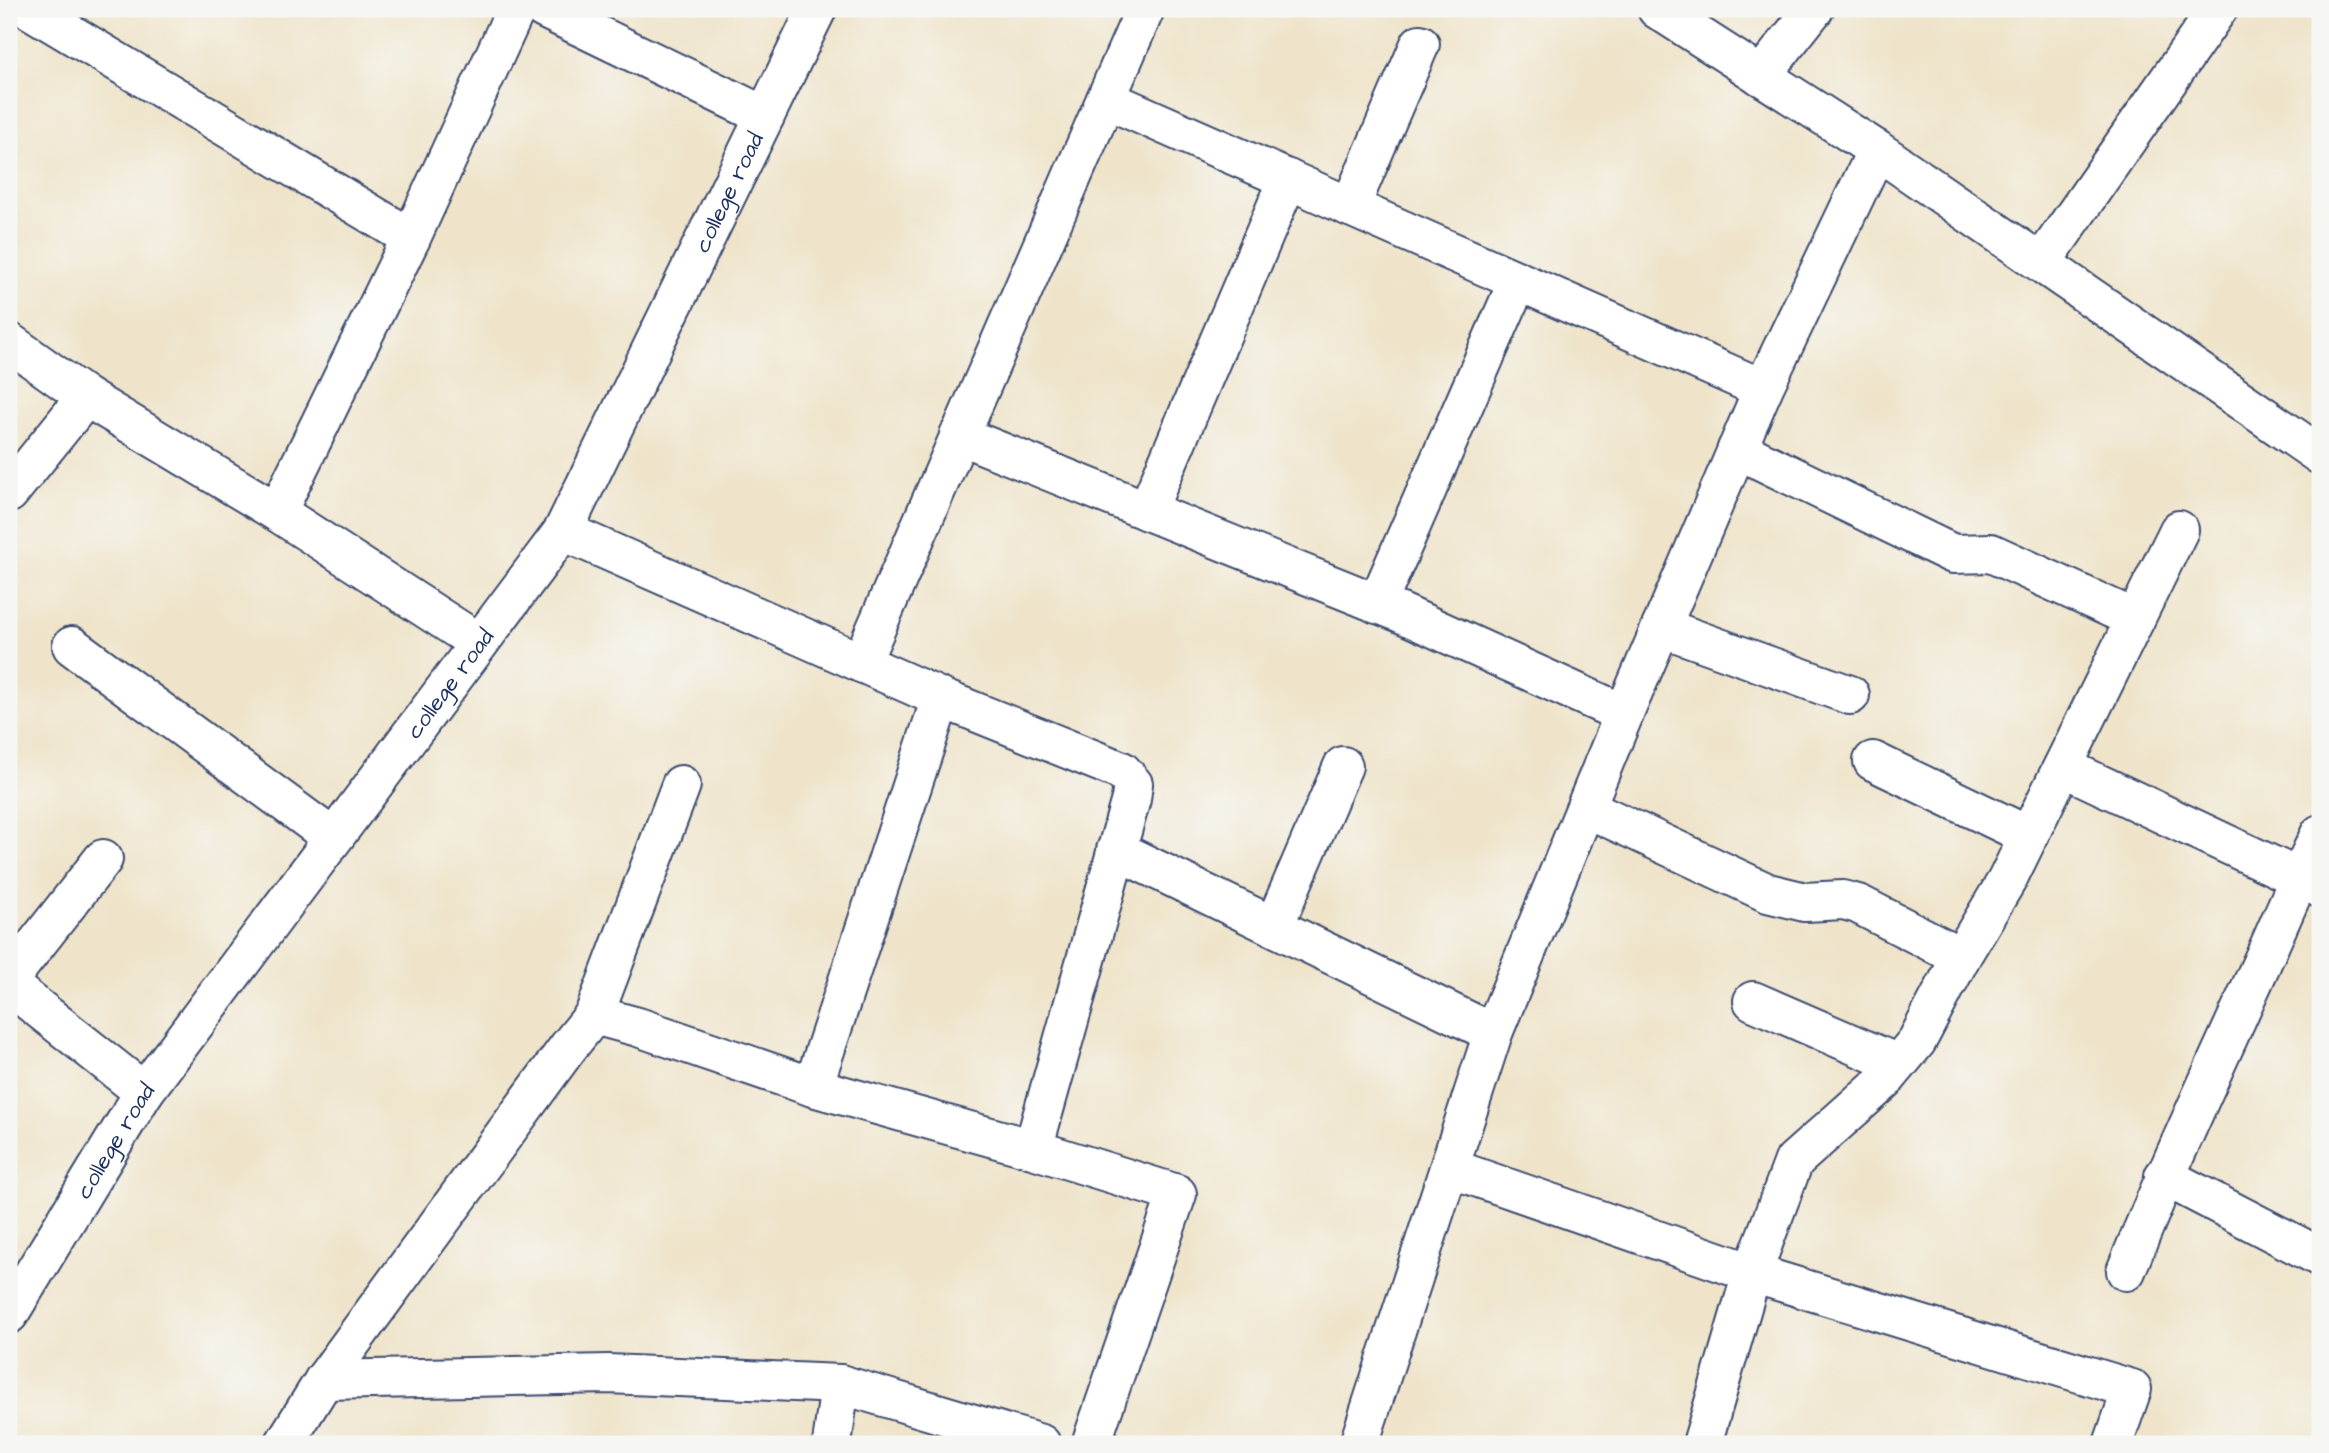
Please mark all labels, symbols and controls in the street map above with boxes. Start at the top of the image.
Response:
street label: college road [686,127,772,258]
street label: college road [398,622,502,745]
street label: college road [68,1076,163,1205]

